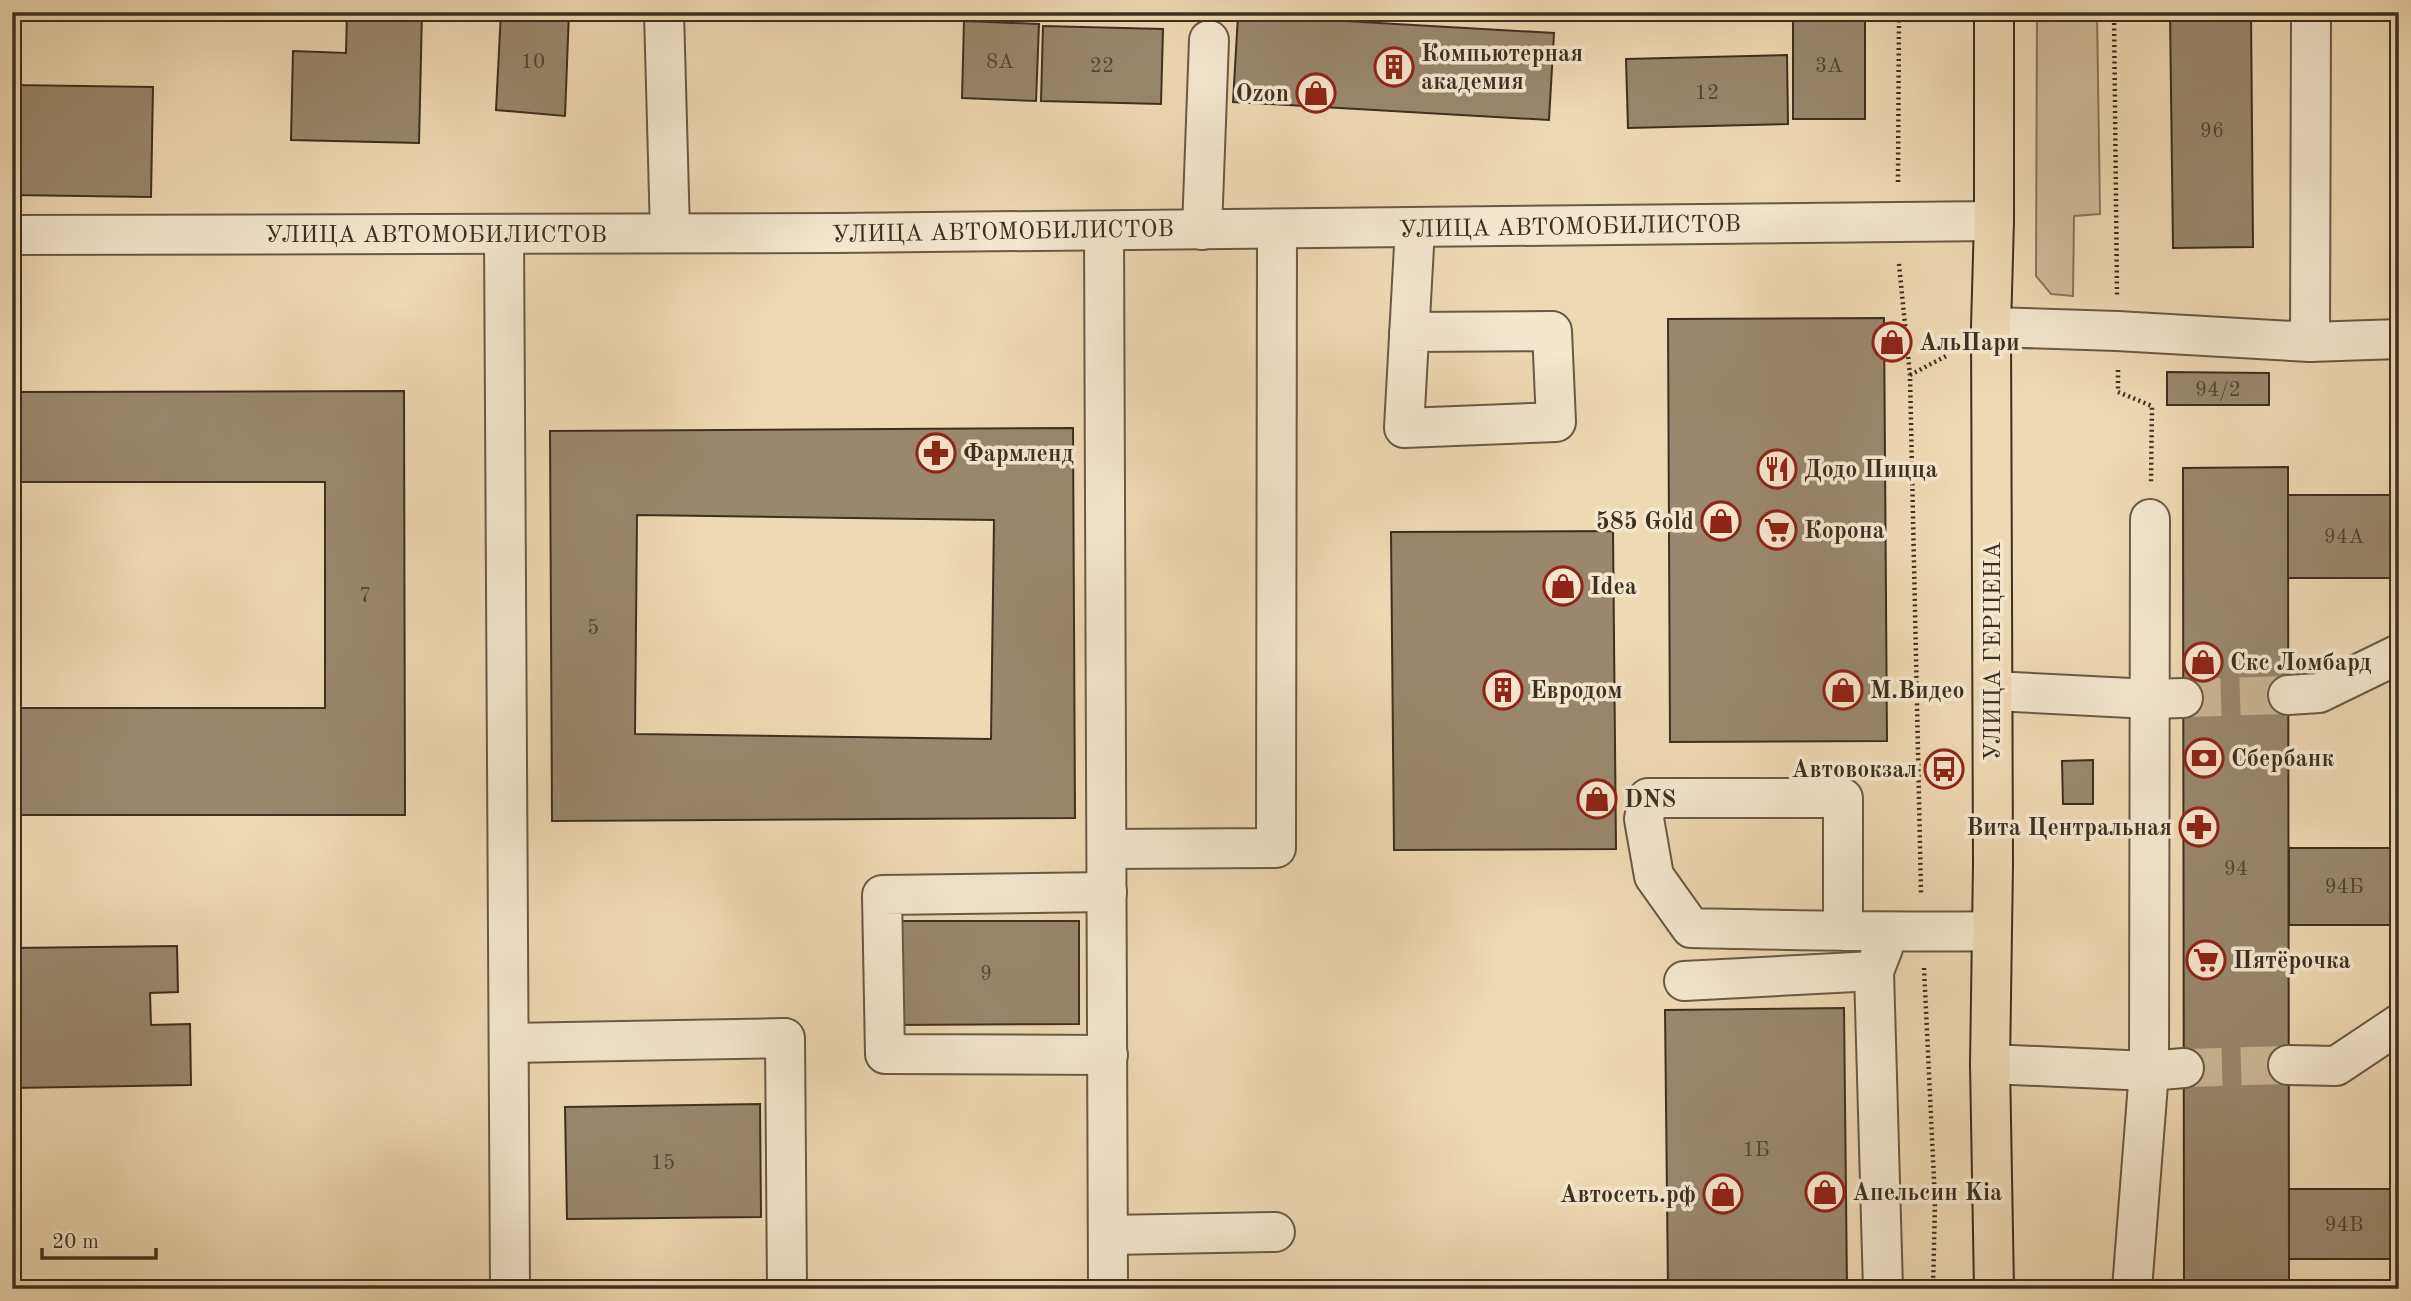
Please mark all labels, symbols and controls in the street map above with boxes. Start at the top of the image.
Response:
place label: Компьютерная академия [1421,43,1583,95]
building icon: Компьютерная академия [1373,46,1415,88]
house number: 10 [521,52,545,73]
house number: 8А [986,52,1014,73]
house number: 22 [1090,56,1114,77]
house number: 3А [1815,56,1843,77]
shop icon: Ozon [1295,72,1337,114]
place label: Ozon [1235,83,1289,107]
house number: 12 [1695,83,1719,104]
house number: 96 [2200,121,2224,142]
street label: УЛИЦА АВТОМОБИЛИСТОВ [1399,213,1741,243]
street label: УЛИЦА АВТОМОБИЛИСТОВ [832,218,1174,248]
street label: УЛИЦА АВТОМОБИЛИСТОВ [265,224,607,248]
shop icon: АльПари [1871,321,1913,363]
place label: АльПари [1919,332,2020,356]
house number: 94/2 [2195,380,2241,401]
pharmacy icon: Фармленд [915,432,957,474]
place label: Фармленд [963,443,1074,467]
restaurant icon: Додо Пицца [1756,448,1798,490]
place label: Додо Пицца [1804,459,1938,483]
shop icon: 585 Gold [1700,500,1742,542]
supermarket icon: Корона [1756,509,1798,551]
place label: 585 Gold [1596,510,1694,535]
place label: Корона [1804,520,1885,544]
house number: 94А [2324,527,2364,548]
street label: УЛИЦА ГЕРЦЕНА [1982,541,2006,761]
shop icon: Idea [1542,565,1584,607]
place label: Idea [1590,576,1637,600]
house number: 7 [359,586,371,607]
house number: 5 [587,618,599,639]
shop icon: Скс Ломбард [2182,641,2224,683]
place label: Скс Ломбард [2230,652,2371,676]
building icon: Евродом [1482,669,1524,711]
shop icon: М.Видео [1822,669,1864,711]
place label: Евродом [1530,680,1623,704]
place label: М.Видео [1870,680,1965,704]
bank icon: Сбербанк [2183,737,2225,779]
bus stop icon: Автовокзал [1923,748,1965,790]
place label: Сбербанк [2231,748,2334,772]
place label: Автовокзал [1791,759,1917,783]
shop icon: DNS [1576,778,1618,820]
place label: DNS [1624,789,1676,813]
pharmacy icon: Вита Центральная [2178,806,2220,848]
place label: Вита Центральная [1966,817,2172,841]
house number: 94 [2224,859,2248,880]
house number: 94Б [2324,877,2364,898]
supermarket icon: Пятёрочка [2185,939,2227,981]
place label: Пятёрочка [2233,950,2351,974]
house number: 9 [980,964,992,985]
house number: 1Б [1742,1140,1770,1161]
house number: 15 [651,1153,675,1174]
shop icon: Апельсин Kia [1804,1171,1846,1213]
shop icon: Автосеть.рф [1702,1173,1744,1215]
place label: Апельсин Kia [1852,1182,2002,1206]
place label: Автосеть.рф [1559,1184,1696,1208]
house number: 94В [2325,1215,2363,1236]
scale bar [42,1217,156,1261]
text: 20 m [52,1232,99,1253]

